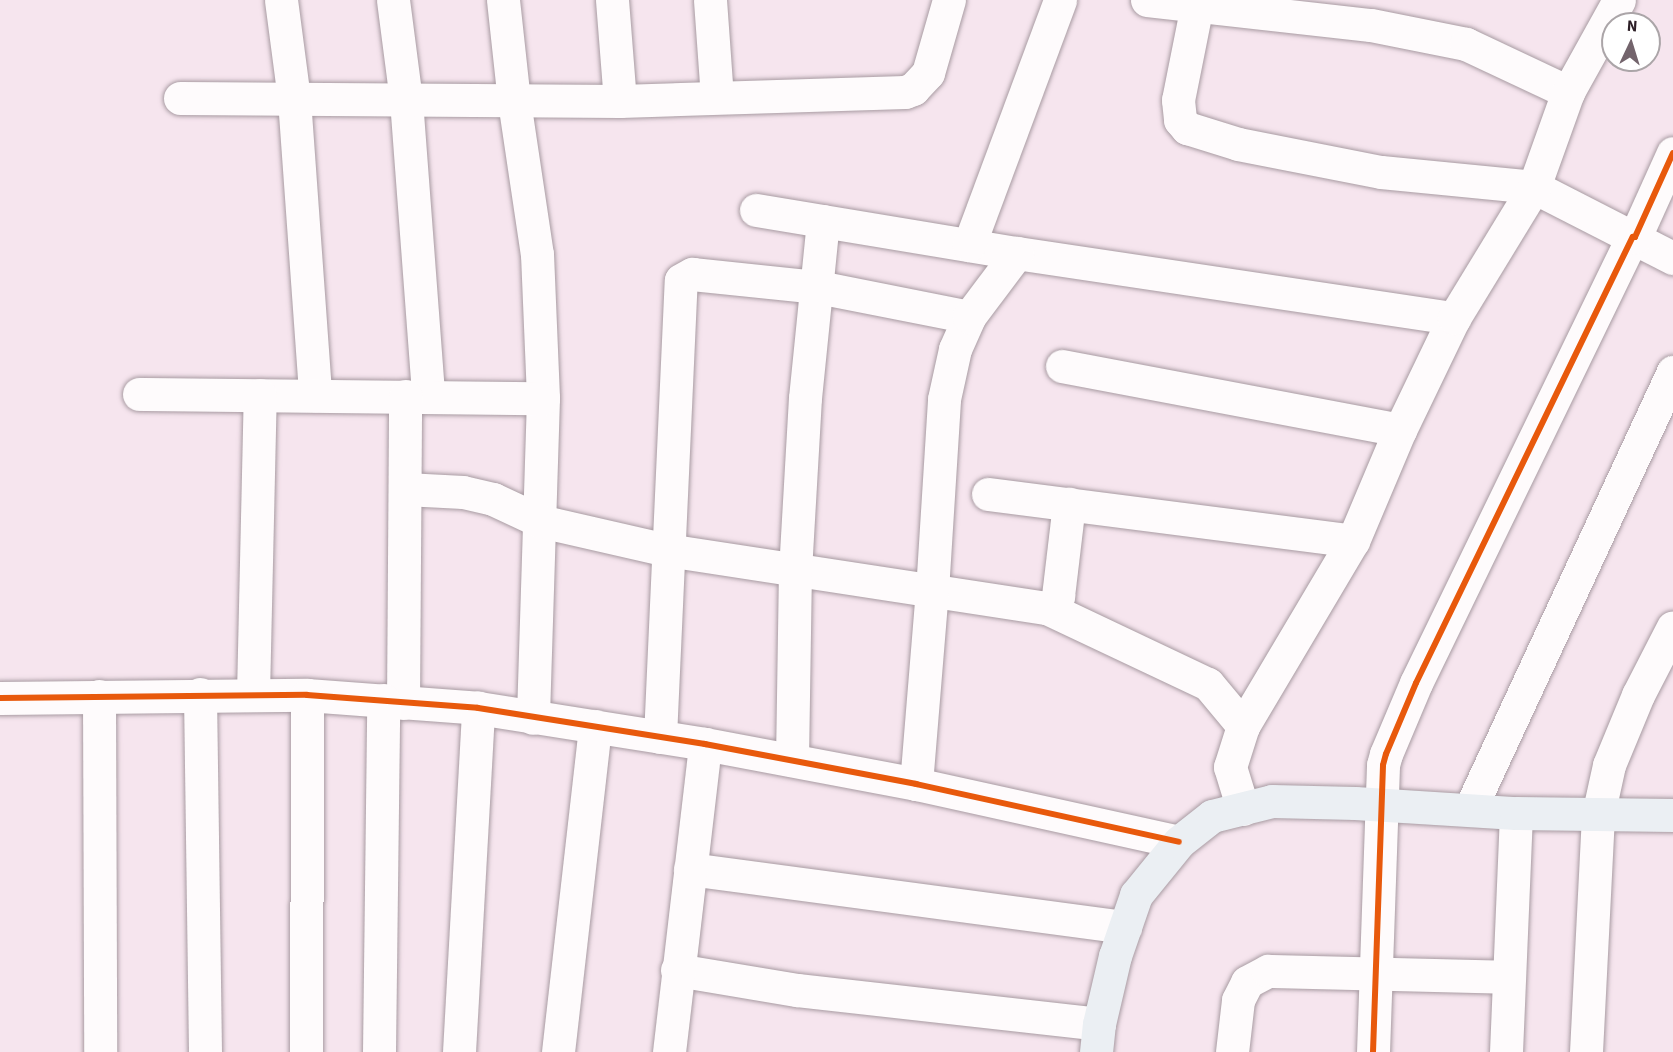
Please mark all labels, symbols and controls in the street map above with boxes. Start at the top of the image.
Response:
north arrow [1601,12,1661,72]
text: N [1626,15,1638,37]

